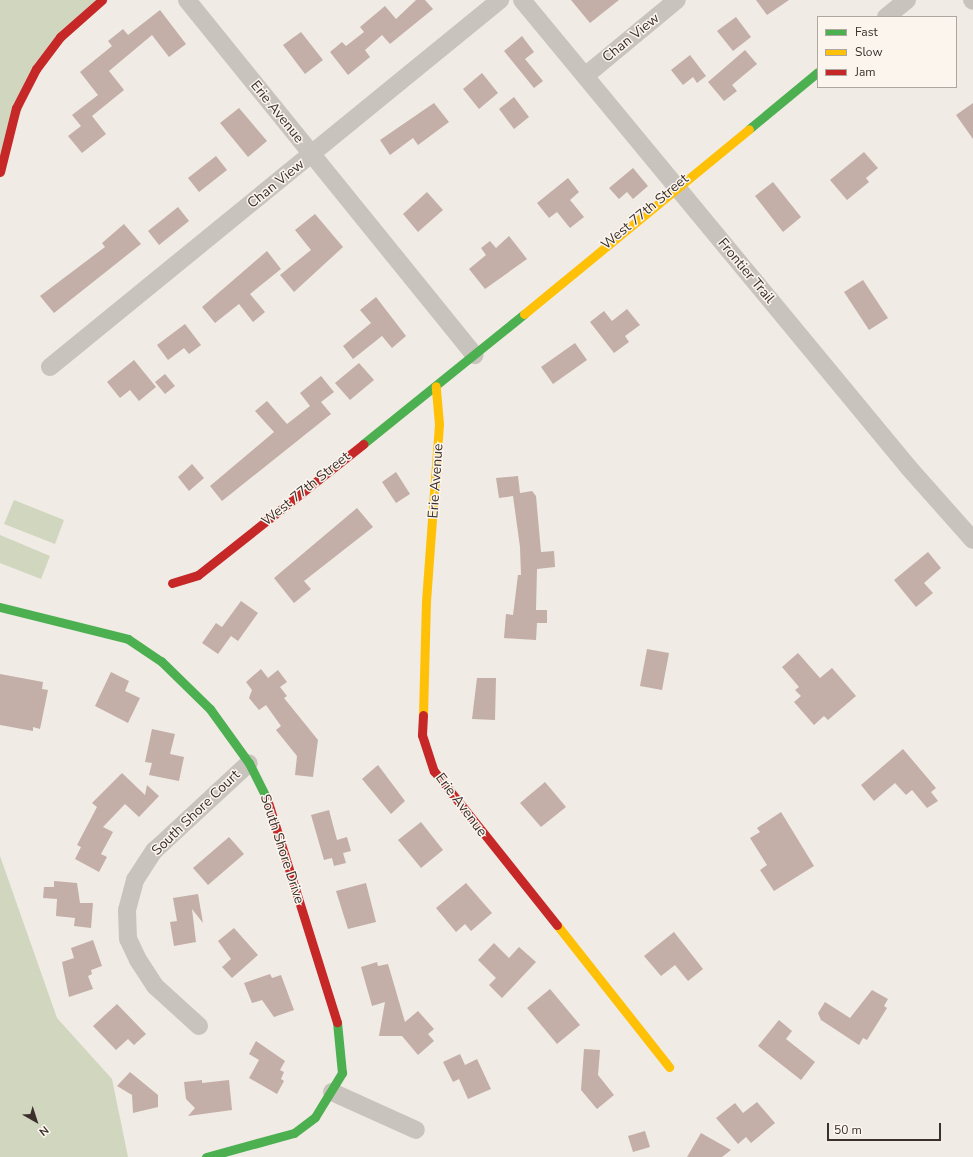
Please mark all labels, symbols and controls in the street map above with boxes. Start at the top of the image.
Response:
street label: Chan View [599,10,663,66]
legend [817,16,957,88]
text: Fast [855,24,878,40]
text: Slow [855,44,883,60]
text: Jam [855,64,876,80]
street label: Erie Avenue [247,78,307,146]
street label: Chan View [244,156,308,212]
street label: West 77th Street [598,171,692,253]
street label: Frontier Trail [714,235,778,307]
street label: Erie Avenue [425,443,447,519]
street label: West 77th Street [258,448,354,530]
street label: South Shore Court [148,767,244,859]
street label: Erie Avenue [432,770,490,840]
street label: South Shore Drive [256,792,308,906]
north arrow [16,1101,56,1141]
scale bar [829,1115,943,1141]
text: N [36,1122,52,1139]
text: 50 m [834,1122,862,1138]

